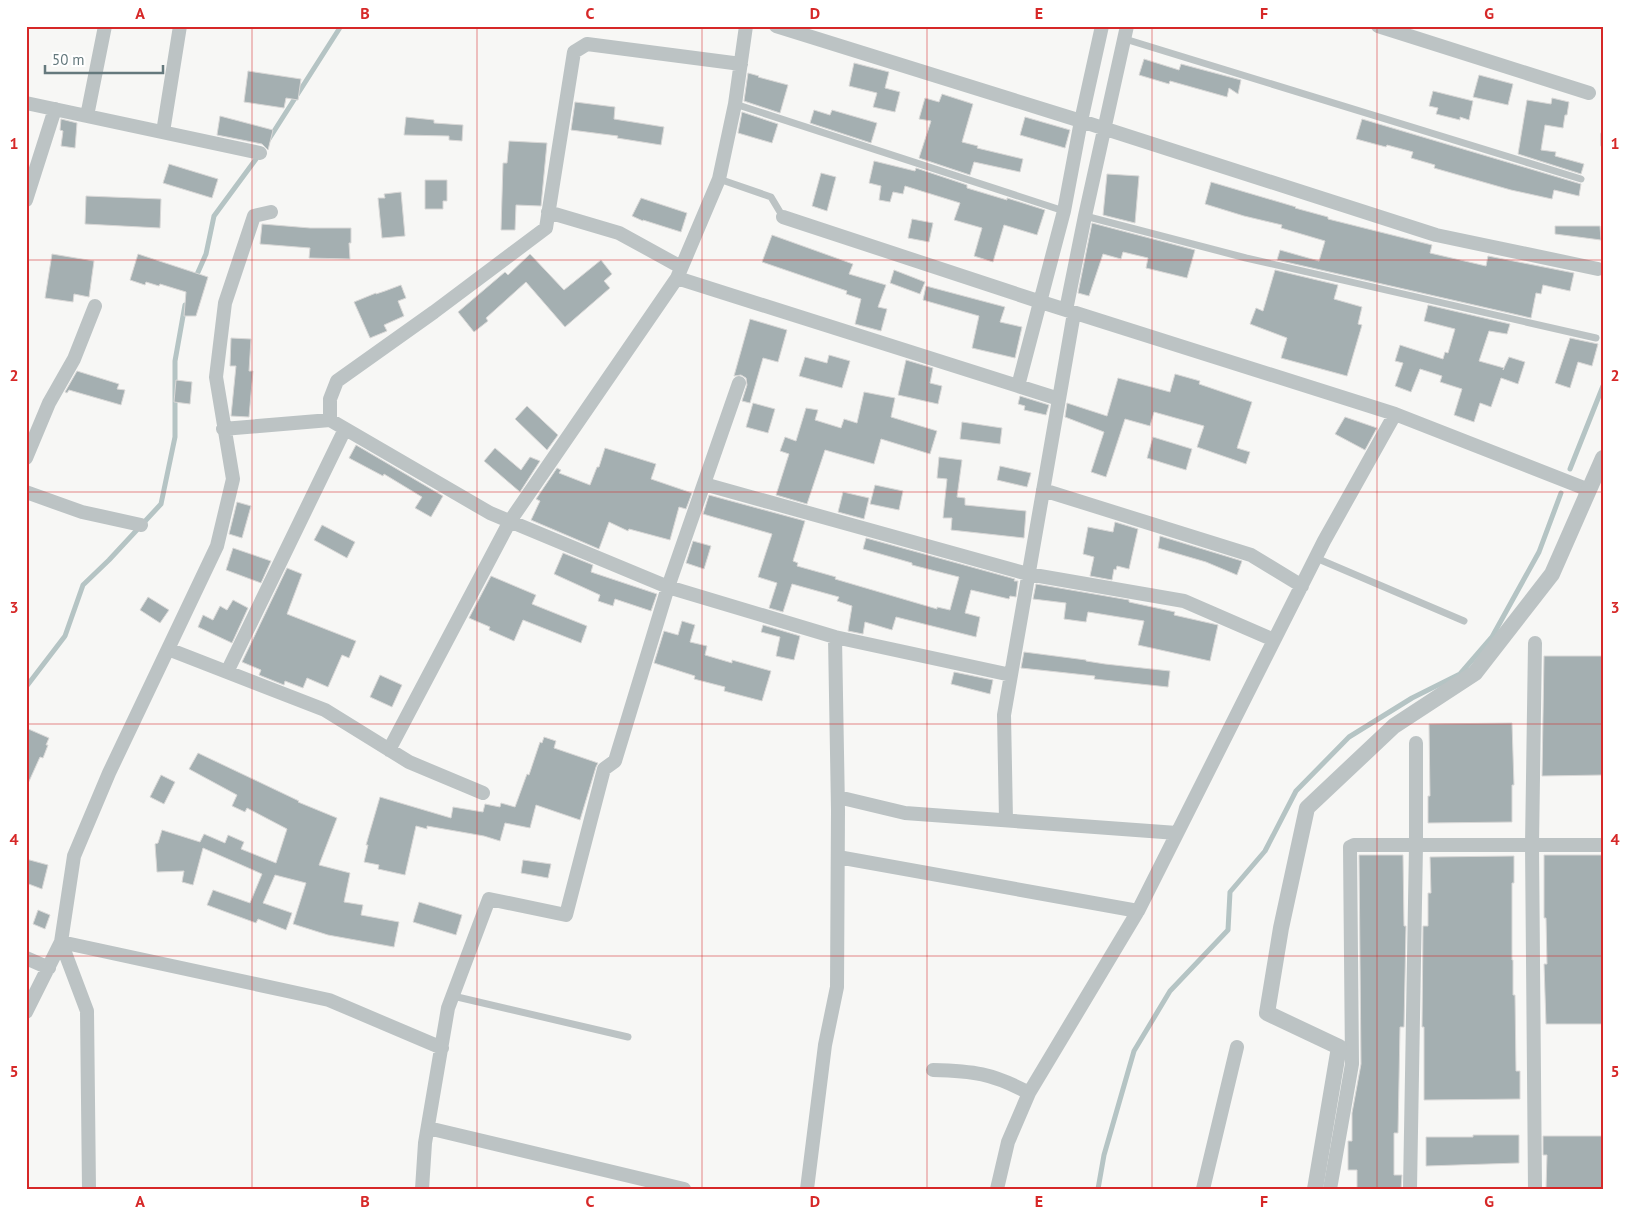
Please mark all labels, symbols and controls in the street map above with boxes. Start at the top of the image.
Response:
text: A [135,3,145,23]
text: B [360,3,370,23]
text: C [586,3,595,23]
text: D [810,3,820,23]
text: E [1035,3,1043,23]
text: F [1260,3,1268,23]
text: G [1484,3,1494,23]
scale bar [45,42,162,74]
text: 50 m [52,50,85,69]
text: 1 [9,133,19,153]
text: 1 [1610,133,1620,153]
text: 2 [9,365,19,385]
text: 2 [1610,365,1620,385]
text: 3 [9,597,19,617]
text: 3 [1610,597,1620,617]
text: 4 [9,829,19,849]
text: 4 [1610,829,1620,849]
text: 5 [9,1061,19,1081]
text: 5 [1610,1061,1620,1081]
text: A [135,1191,145,1211]
text: B [360,1191,370,1211]
text: C [586,1191,595,1211]
text: D [810,1191,820,1211]
text: E [1035,1191,1043,1211]
text: F [1260,1191,1268,1211]
text: G [1484,1191,1494,1211]

